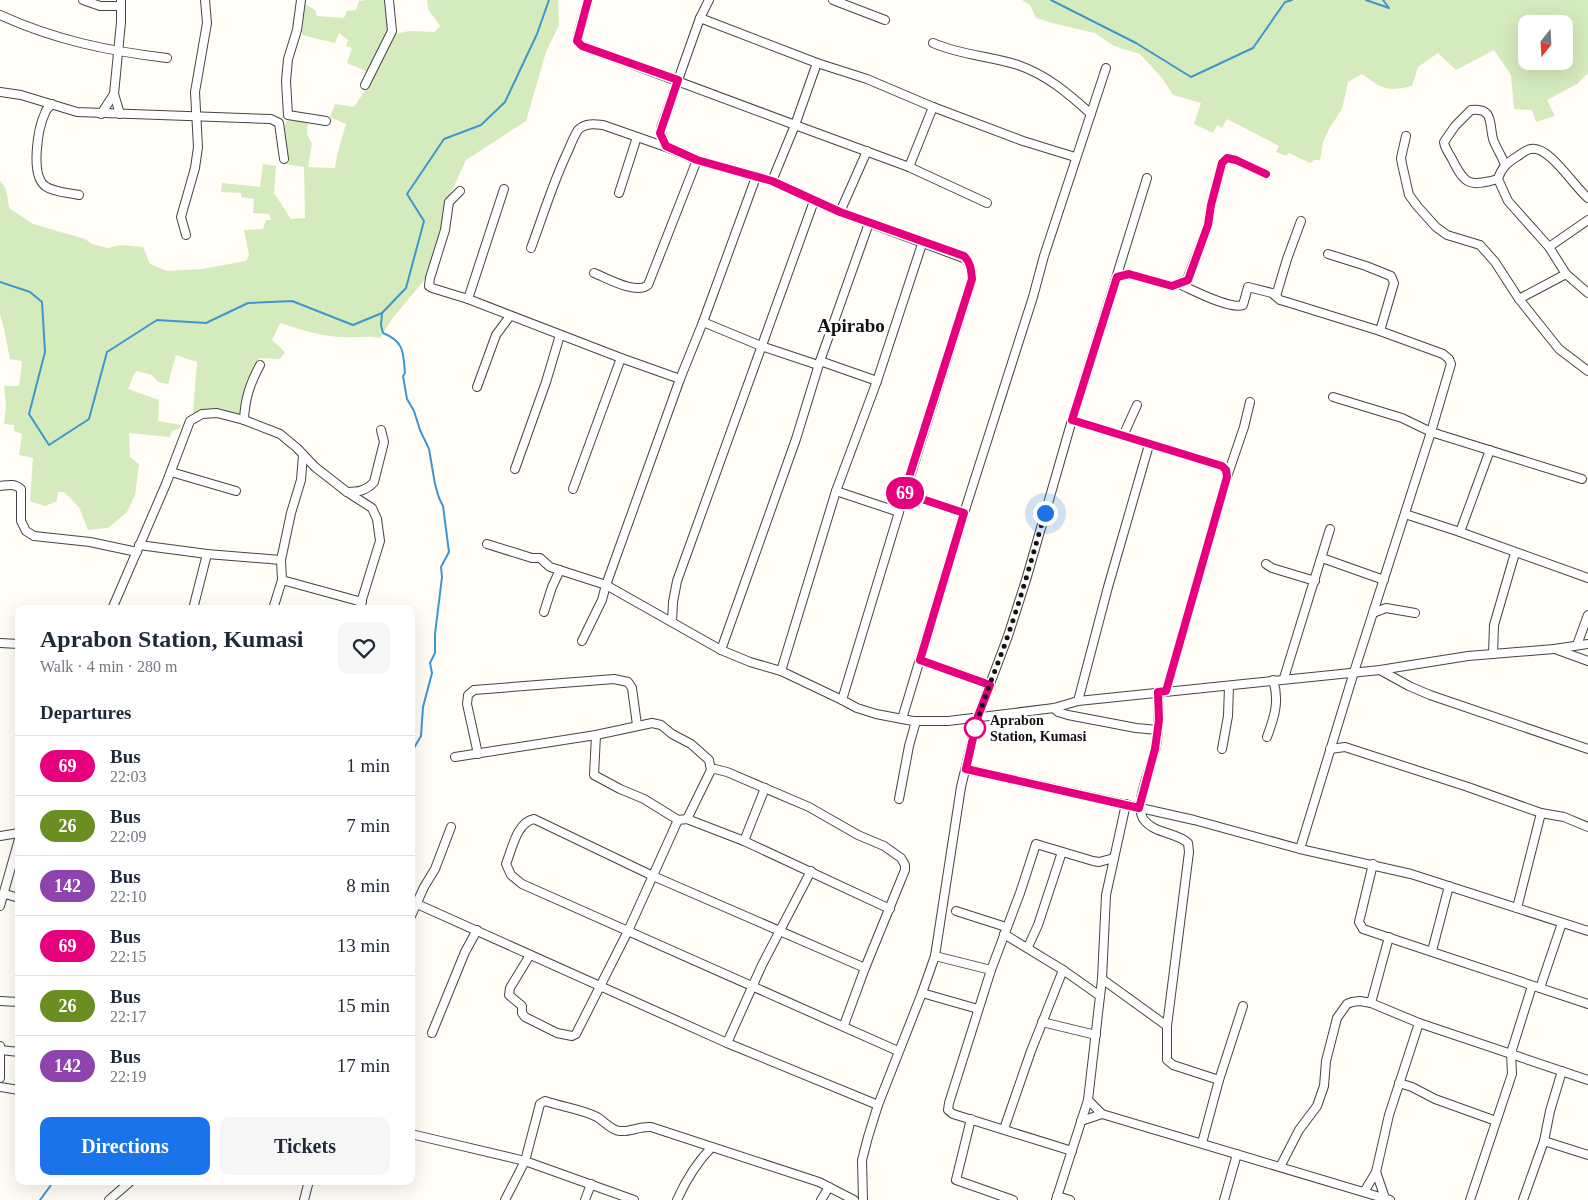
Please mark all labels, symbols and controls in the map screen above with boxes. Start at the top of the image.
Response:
north arrow [1518,15,1572,70]
map controls [1518,15,1573,70]
district label: Apirabo [817,315,885,336]
line badge: 69 [882,477,928,509]
text: 69 [896,483,914,503]
your location [1033,501,1058,526]
button: heart [338,622,390,674]
text: Aprabon Station, Kumasi [40,626,303,652]
text: Walk · 4 min · 280 m [40,658,177,675]
text: Departures [40,702,131,723]
place label: Aprabon Station, Kumasi [990,713,1087,744]
marker: Aprabon Station, Kumasi [964,717,986,739]
text: Bus [110,746,141,767]
text: 1 min [346,755,390,776]
text: 69 [59,756,77,776]
text: 22:03 [110,768,146,785]
text: Bus [110,806,141,827]
text: 7 min [346,815,390,836]
text: 26 [59,816,77,836]
text: 22:09 [110,828,146,845]
text: Bus [110,866,141,887]
text: 8 min [346,875,390,896]
text: 142 [54,876,81,896]
text: 22:10 [110,888,146,905]
text: Bus [110,926,141,947]
text: 13 min [337,935,390,956]
text: 69 [59,936,77,956]
text: 22:15 [110,948,146,965]
text: Bus [110,986,141,1007]
text: 15 min [337,995,390,1016]
text: 26 [59,996,77,1016]
text: 22:17 [110,1008,146,1025]
text: Bus [110,1046,141,1067]
text: 17 min [337,1055,390,1076]
text: 142 [54,1056,81,1076]
text: 22:19 [110,1068,146,1085]
button: Directions [40,1117,210,1175]
button: Tickets [220,1117,390,1175]

